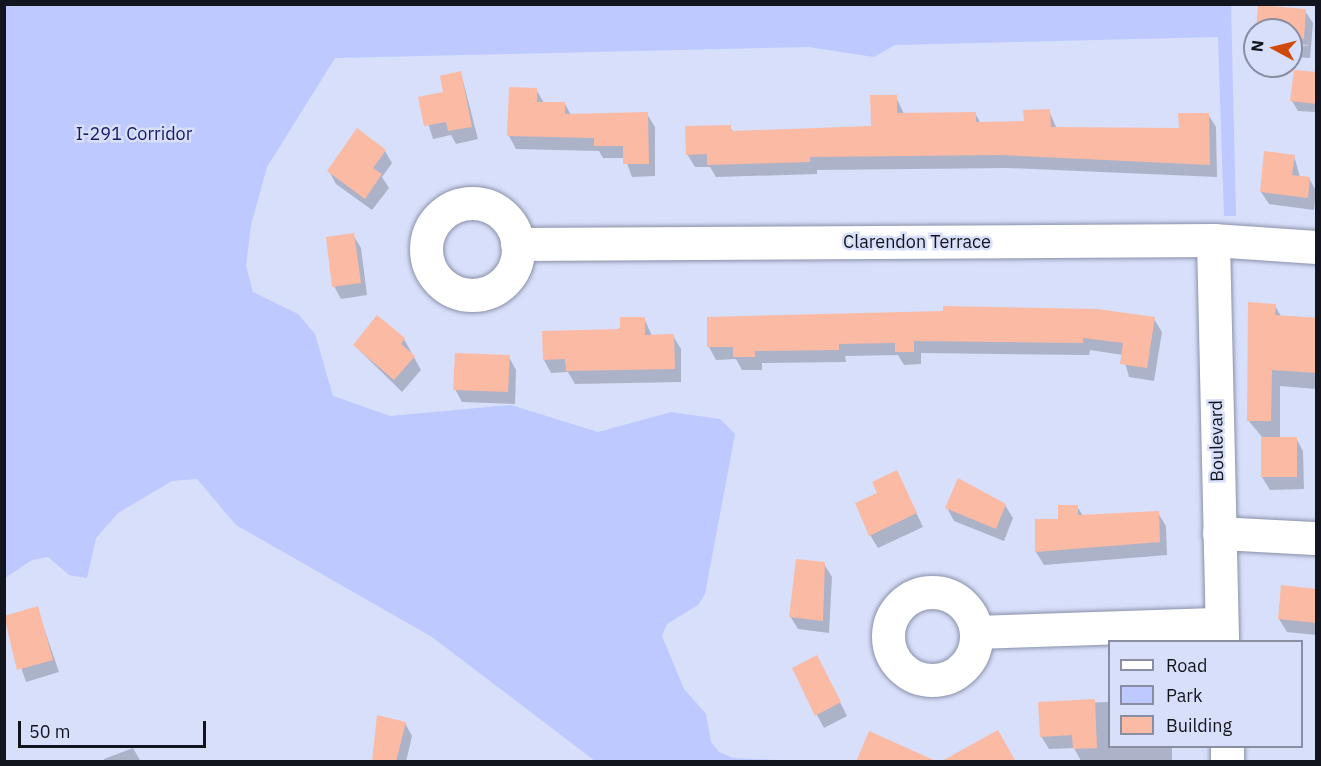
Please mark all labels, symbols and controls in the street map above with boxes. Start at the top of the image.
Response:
north arrow [1243,18,1303,78]
text: N [1246,39,1268,53]
park label: I-291 Corridor [76,123,192,145]
street label: Clarendon Terrace [843,231,991,253]
street label: Boulevard [1205,400,1229,482]
legend [1108,640,1303,748]
text: Road [1166,654,1207,677]
text: Park [1166,684,1202,707]
scale bar [21,709,208,747]
text: Building [1166,714,1232,737]
text: 50 m [29,720,71,743]

